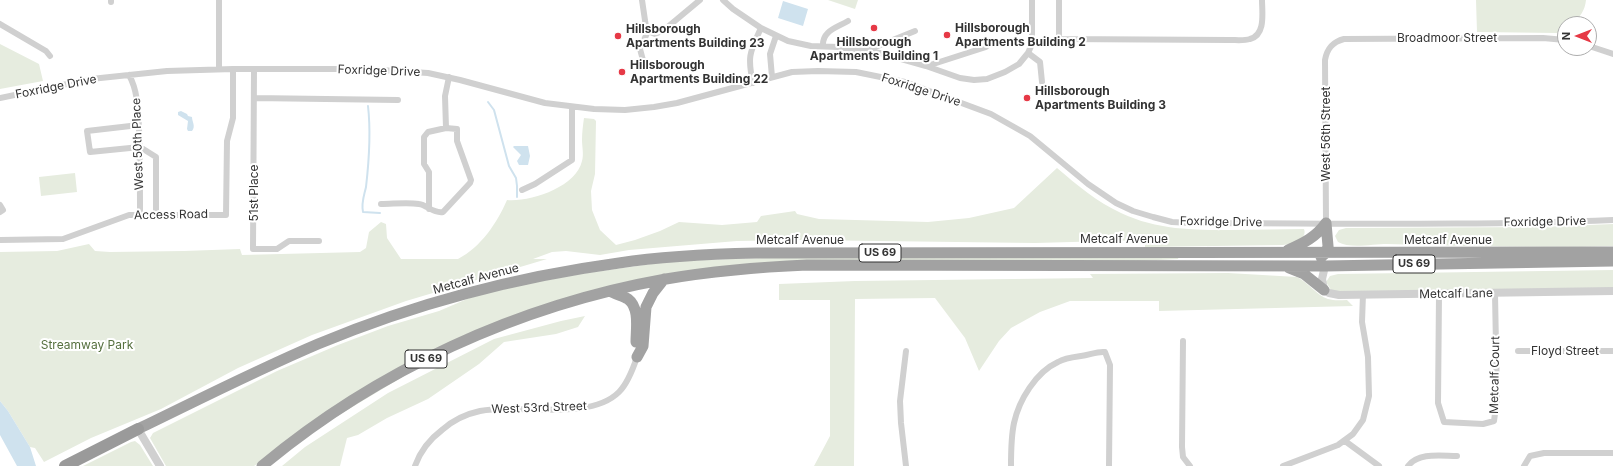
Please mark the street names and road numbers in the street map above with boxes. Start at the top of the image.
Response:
street label: Broadmoor Street [1397,31,1497,45]
street label: Foxridge Drive [337,62,421,80]
street label: Foxridge Drive [880,70,962,110]
street label: Foxridge Drive [14,72,98,102]
street label: West 56th Street [1319,87,1333,181]
street label: West 50th Place [129,98,147,190]
street label: 51st Place [247,165,261,221]
street label: Access Road [134,207,208,223]
street label: Foxridge Drive [1180,214,1262,230]
street label: Foxridge Drive [1504,214,1586,230]
street label: Metcalf Avenue [1080,232,1168,246]
street label: Metcalf Avenue [756,233,844,247]
street label: Metcalf Avenue [1404,233,1492,247]
road number: US 69 [859,244,901,262]
road number: US 69 [1393,255,1435,273]
street label: Metcalf Avenue [432,261,520,297]
street label: Metcalf Lane [1419,286,1493,302]
street label: Metcalf Court [1487,336,1503,414]
street label: Floyd Street [1531,344,1599,358]
road number: US 69 [405,350,447,368]
street label: West 53rd Street [491,399,587,417]

